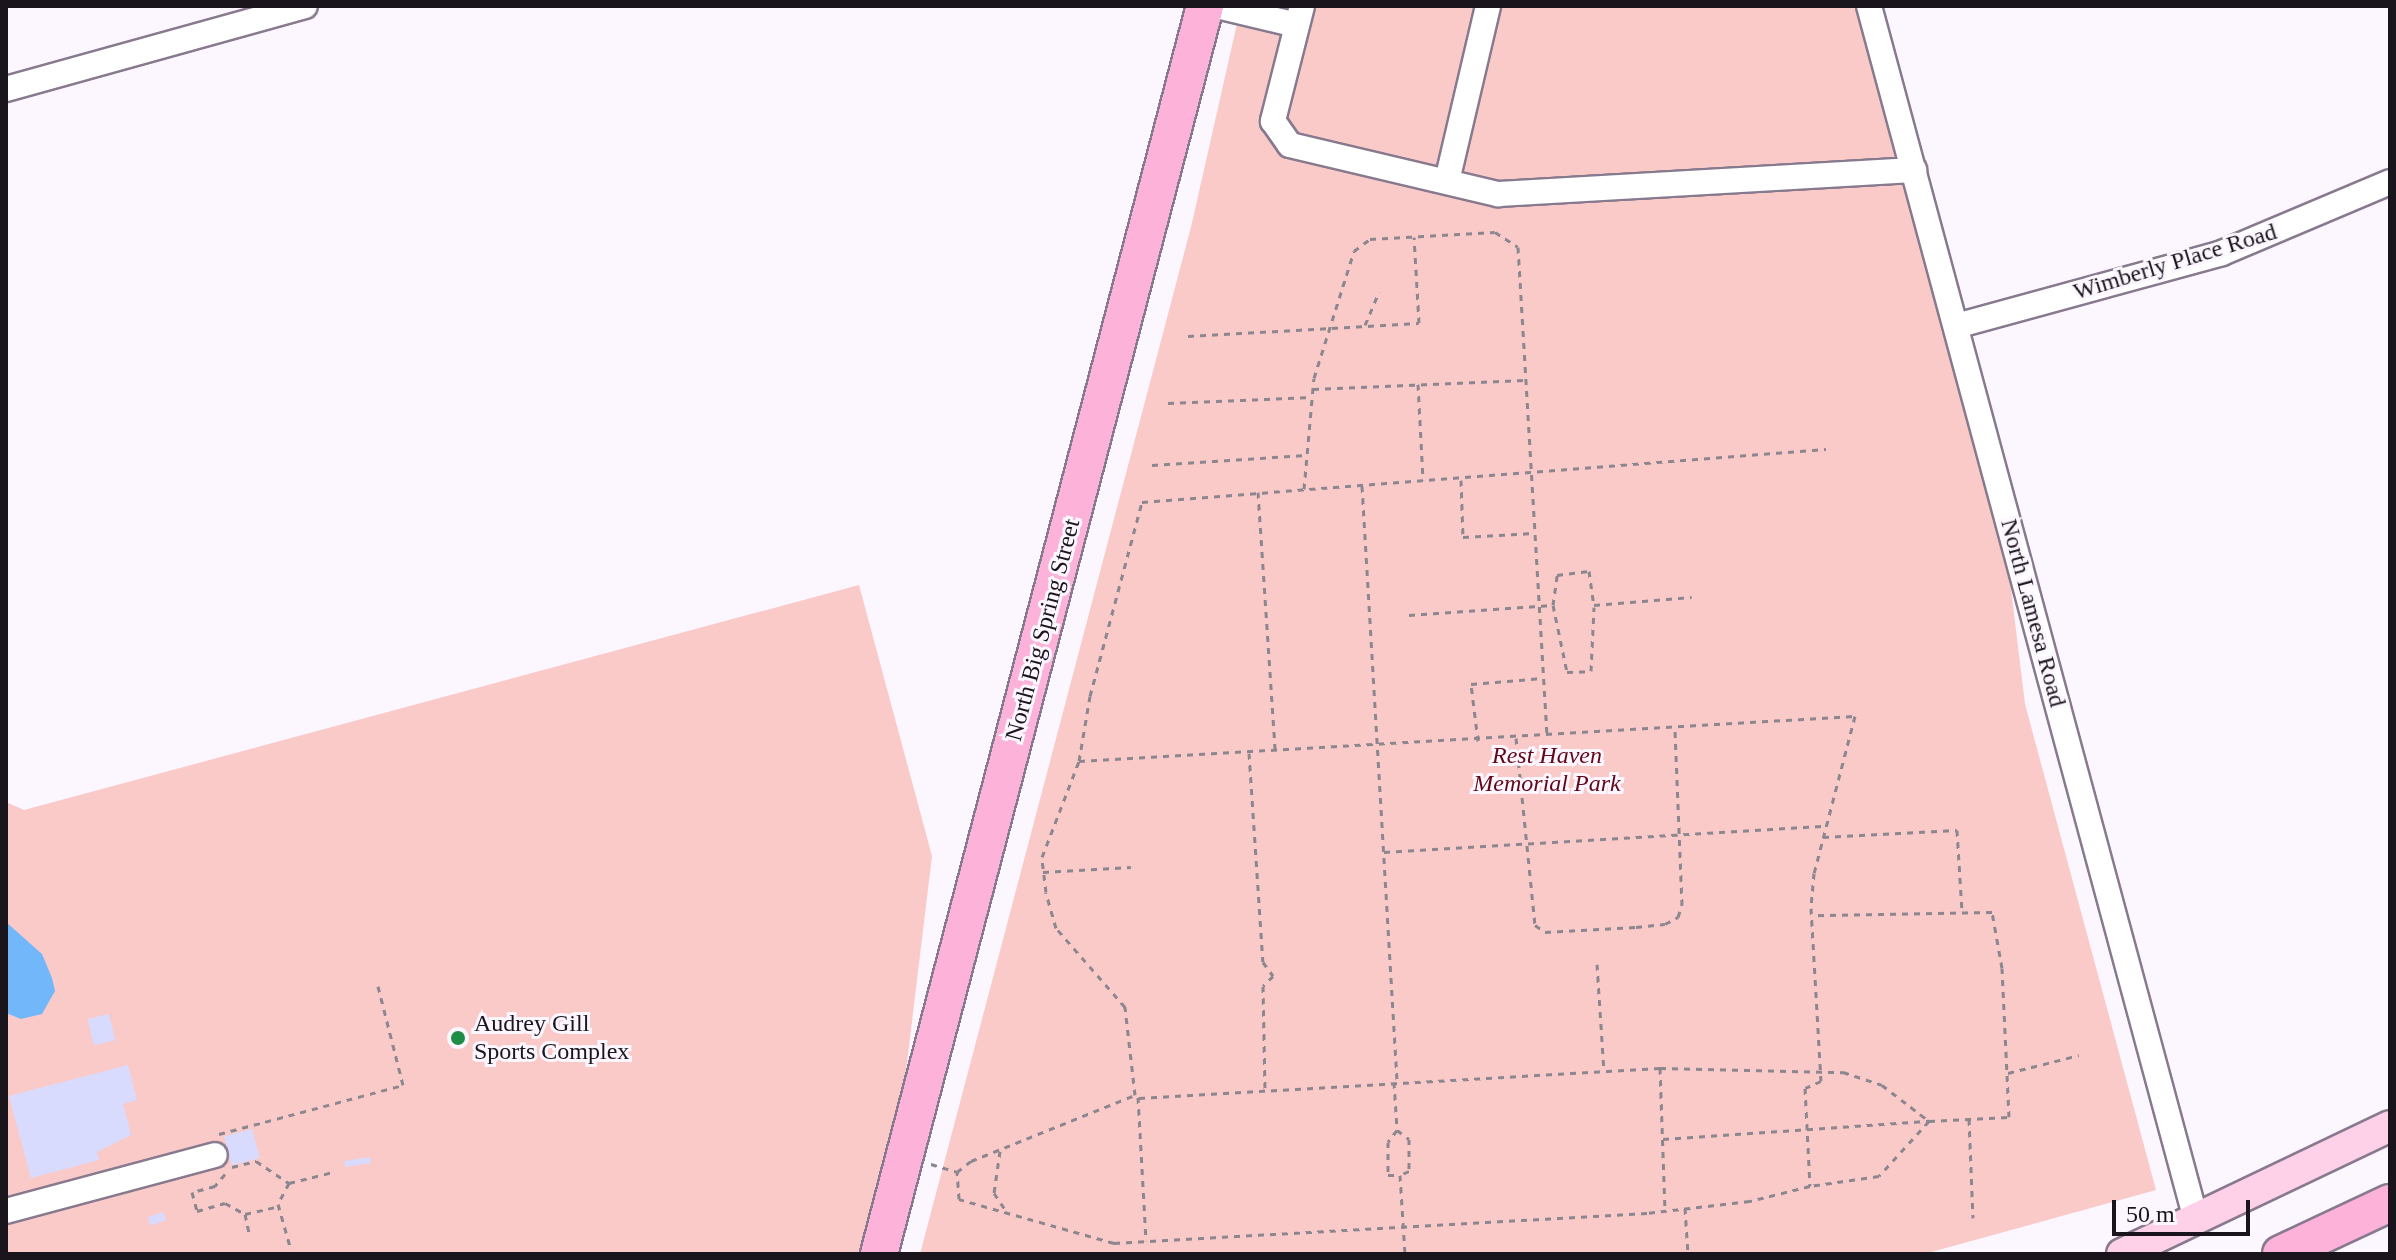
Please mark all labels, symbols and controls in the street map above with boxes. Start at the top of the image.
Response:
street label: Wimberly Place Road [2070,217,2280,307]
street label: North Big Spring Street [1000,516,1086,744]
street label: North Lamesa Road [1994,516,2072,710]
park label: Rest Haven Memorial Park [1473,742,1621,798]
place label: Audrey Gill Sports Complex [474,1010,629,1066]
marker: Audrey Gill Sports Complex [449,1029,467,1047]
scale bar [2116,1184,2254,1234]
text: 50 m [2126,1201,2175,1227]

